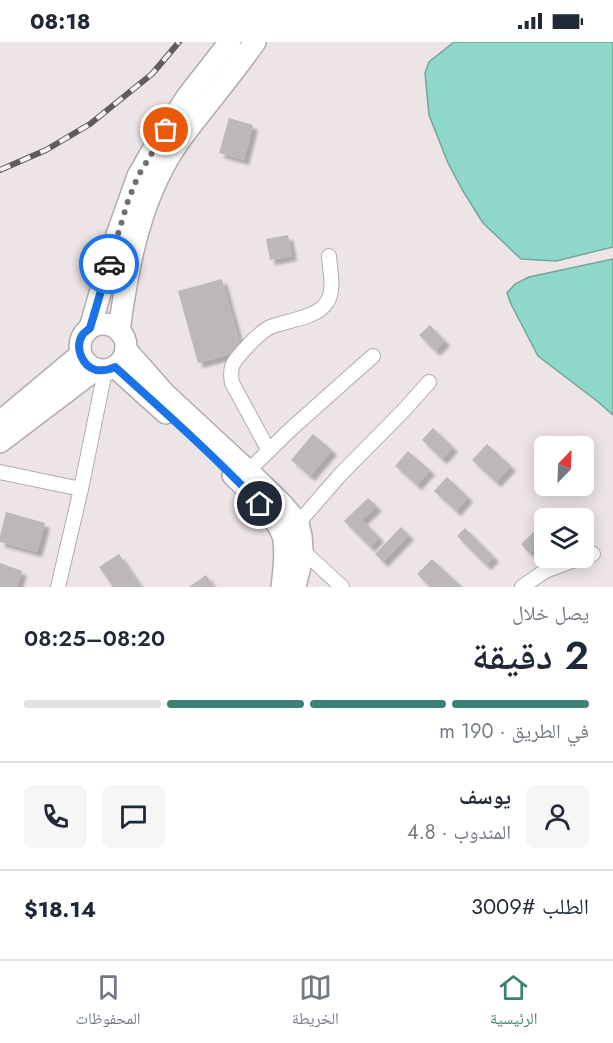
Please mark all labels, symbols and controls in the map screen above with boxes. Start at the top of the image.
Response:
text: 08:18 [30,5,90,37]
pin [140,104,191,155]
icon: bag [149,113,182,146]
courier [79,234,139,294]
icon: car [93,248,126,281]
north arrow [534,436,594,496]
map controls [534,436,594,568]
pin [234,478,285,529]
icon: home [243,487,276,520]
button: layers [534,508,594,568]
text: يصل خلال [512,599,589,628]
text: 08:20–08:25 [24,622,165,654]
text: 2 دقيقة [472,627,589,684]
text: في الطريق · 190 m [439,717,589,746]
text: يوسف [459,780,511,812]
button: phone [24,785,87,848]
button: chat [102,785,165,848]
button: person [526,785,589,848]
text: المندوب · 4.8 [407,818,511,847]
text: الطلب #3009 [471,890,589,922]
text: $18.14 [24,893,96,925]
tab: المحفوظات [76,971,141,1034]
tab: الخريطة [292,971,339,1034]
tab: الرئيسية [490,971,537,1034]

